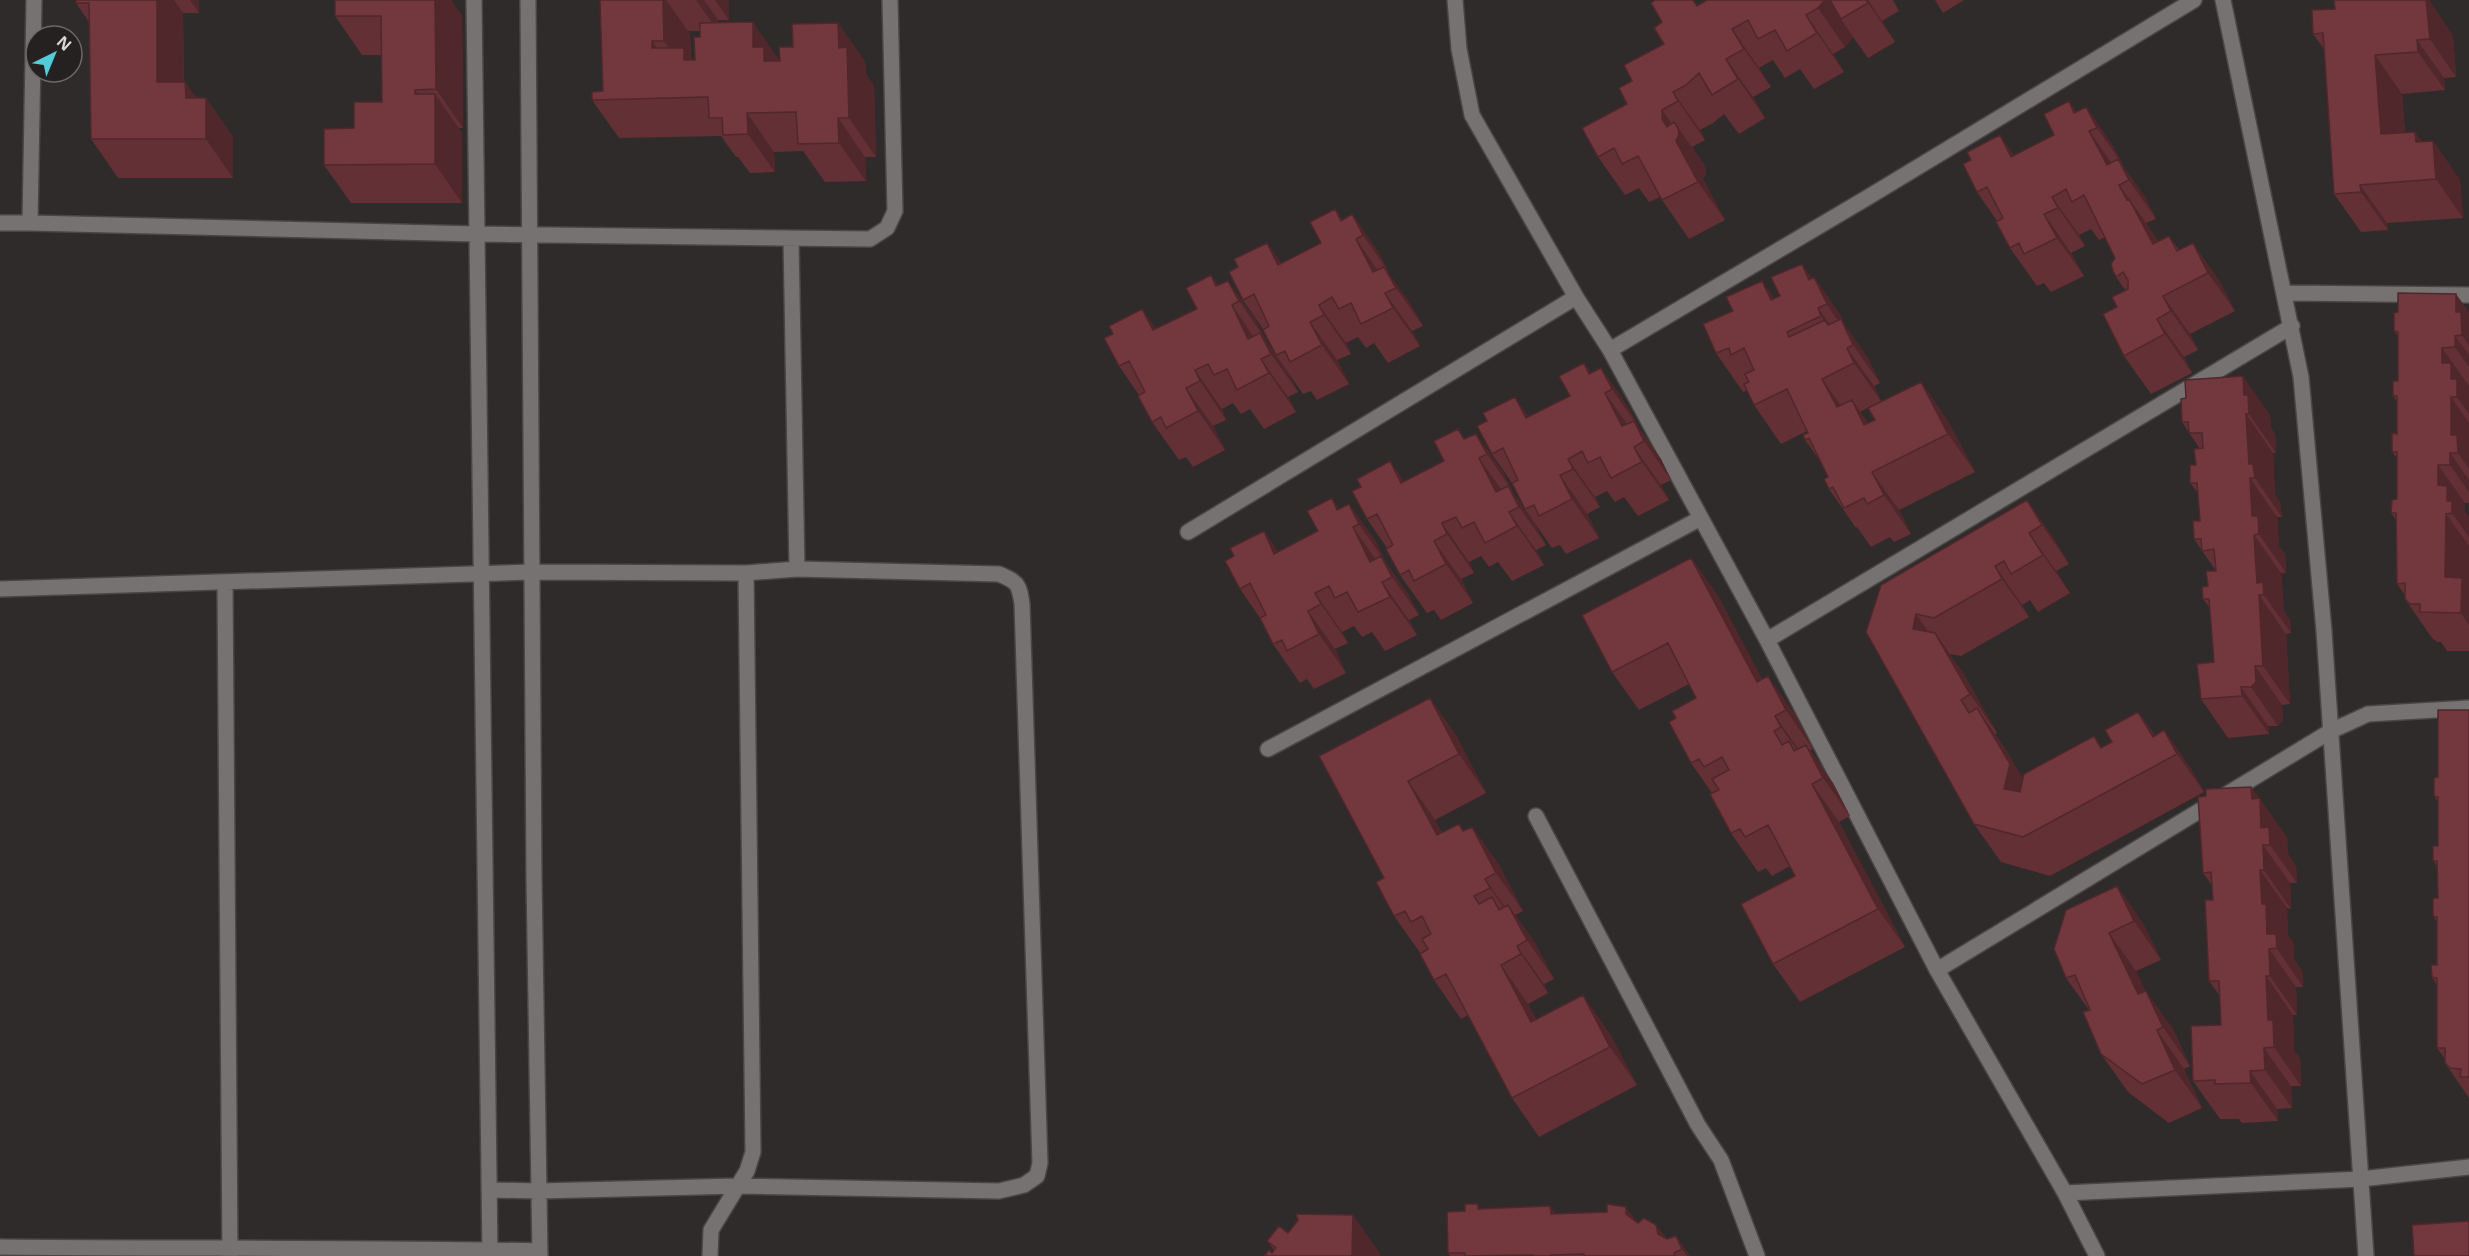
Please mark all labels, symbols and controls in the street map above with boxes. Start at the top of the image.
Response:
north arrow [24,24,84,84]
text: N [52,31,76,56]

